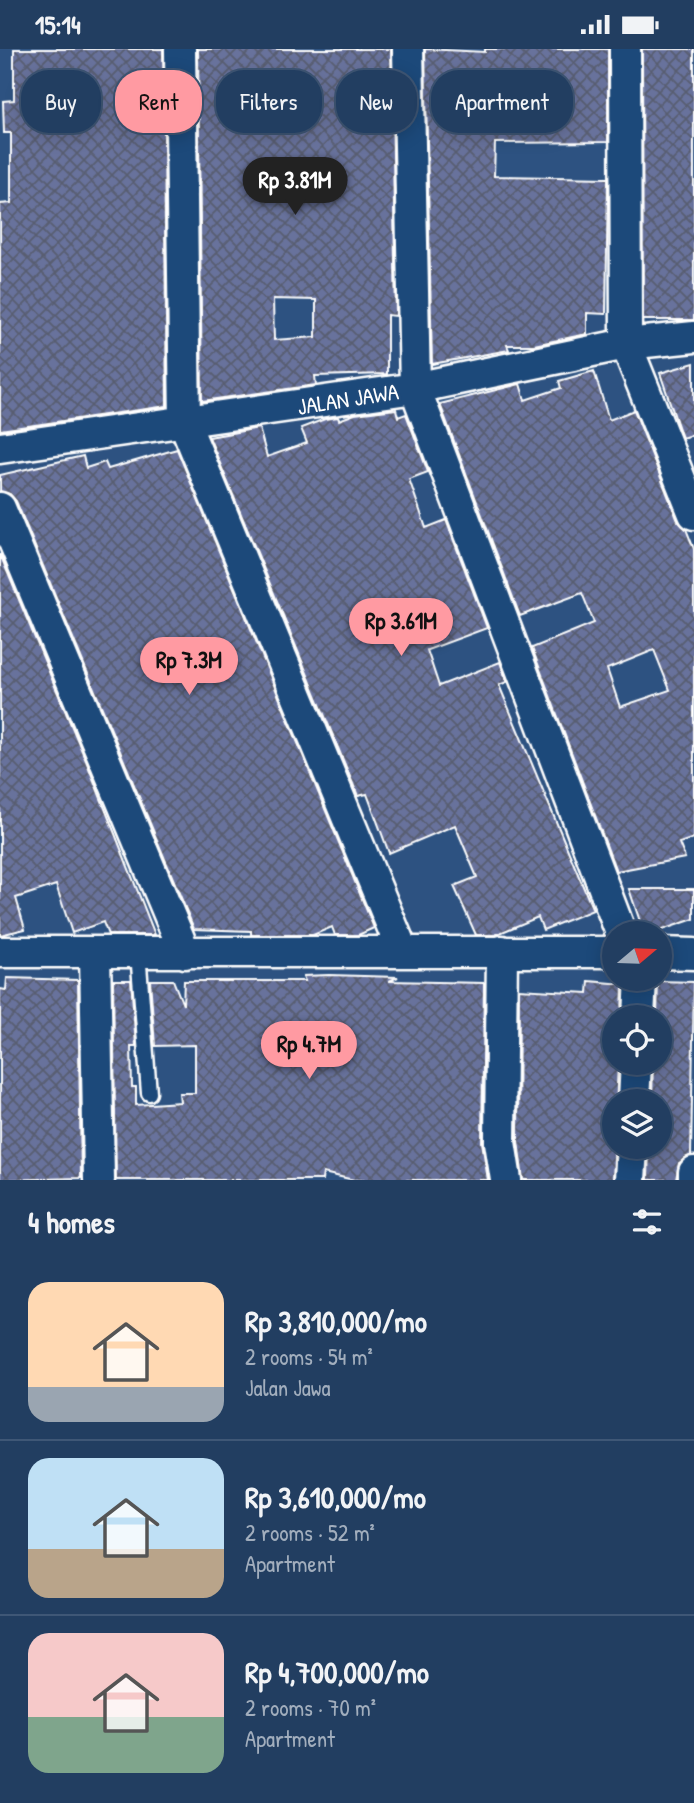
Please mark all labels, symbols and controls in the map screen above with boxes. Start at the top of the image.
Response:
text: 15:14 [35,7,81,42]
chip: Buy [21,70,101,133]
chip: Rent [115,70,202,133]
chip: Filters [216,70,322,133]
chip: New [336,70,417,133]
chip: Apartment [431,70,573,133]
pin: Rp 3.81M [223,157,367,217]
text: Rp 3.81M [259,164,331,195]
street label: JALAN JAWA [295,375,401,422]
pin: Rp 3.61M [329,599,473,658]
text: Rp 3.61M [365,605,437,636]
pin: Rp 7.3M [124,637,254,697]
text: Rp 7.3M [156,644,222,675]
north arrow [602,921,672,991]
map controls [602,921,672,1159]
button: locate [602,1005,672,1075]
pin: Rp 4.7M [244,1021,374,1081]
text: Rp 4.7M [277,1028,341,1059]
button: layers [602,1089,672,1159]
text: 4 homes [28,1202,115,1242]
icon: filters [628,1203,666,1241]
text: Rp 3,810,000/mo [245,1301,427,1341]
icon: home [84,1310,168,1394]
text: 2 rooms · 54 m² [245,1341,373,1372]
text: Jalan Jawa [245,1372,331,1403]
text: Rp 3,610,000/mo [245,1477,426,1517]
icon: home [84,1486,168,1570]
text: 2 rooms · 52 m² [245,1517,375,1548]
text: Apartment [245,1548,335,1579]
text: Rp 4,700,000/mo [245,1652,429,1692]
icon: home [84,1661,168,1745]
text: 2 rooms · 70 m² [245,1692,376,1723]
text: Apartment [245,1723,335,1754]

